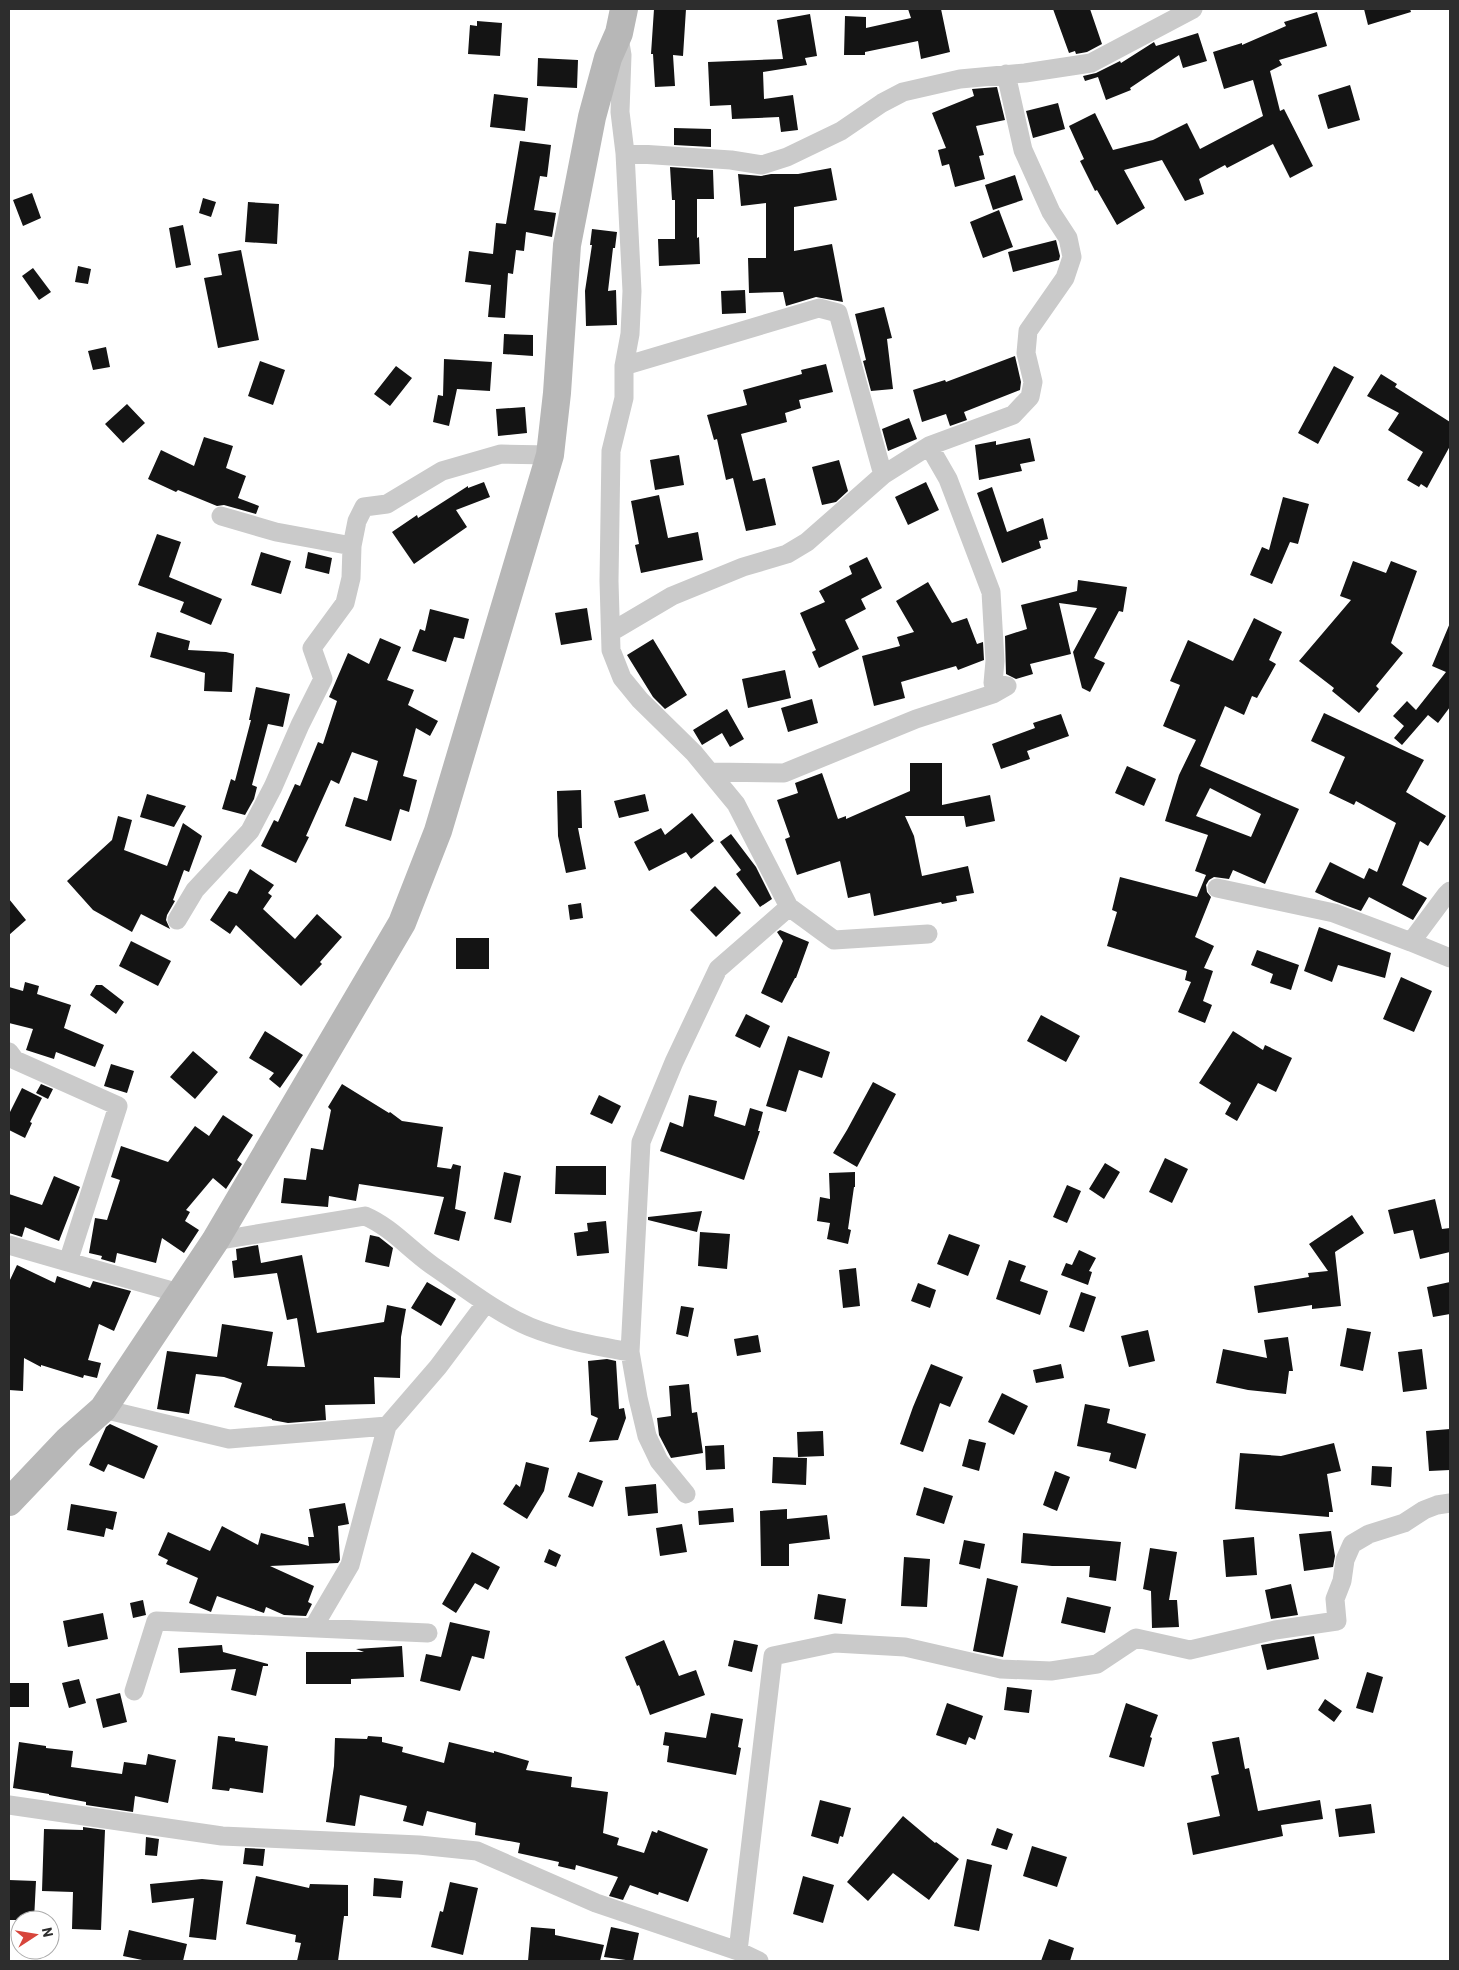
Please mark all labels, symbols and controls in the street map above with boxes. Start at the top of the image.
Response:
north arrow [10,1910,60,1960]
text: N [39,1926,57,1939]

